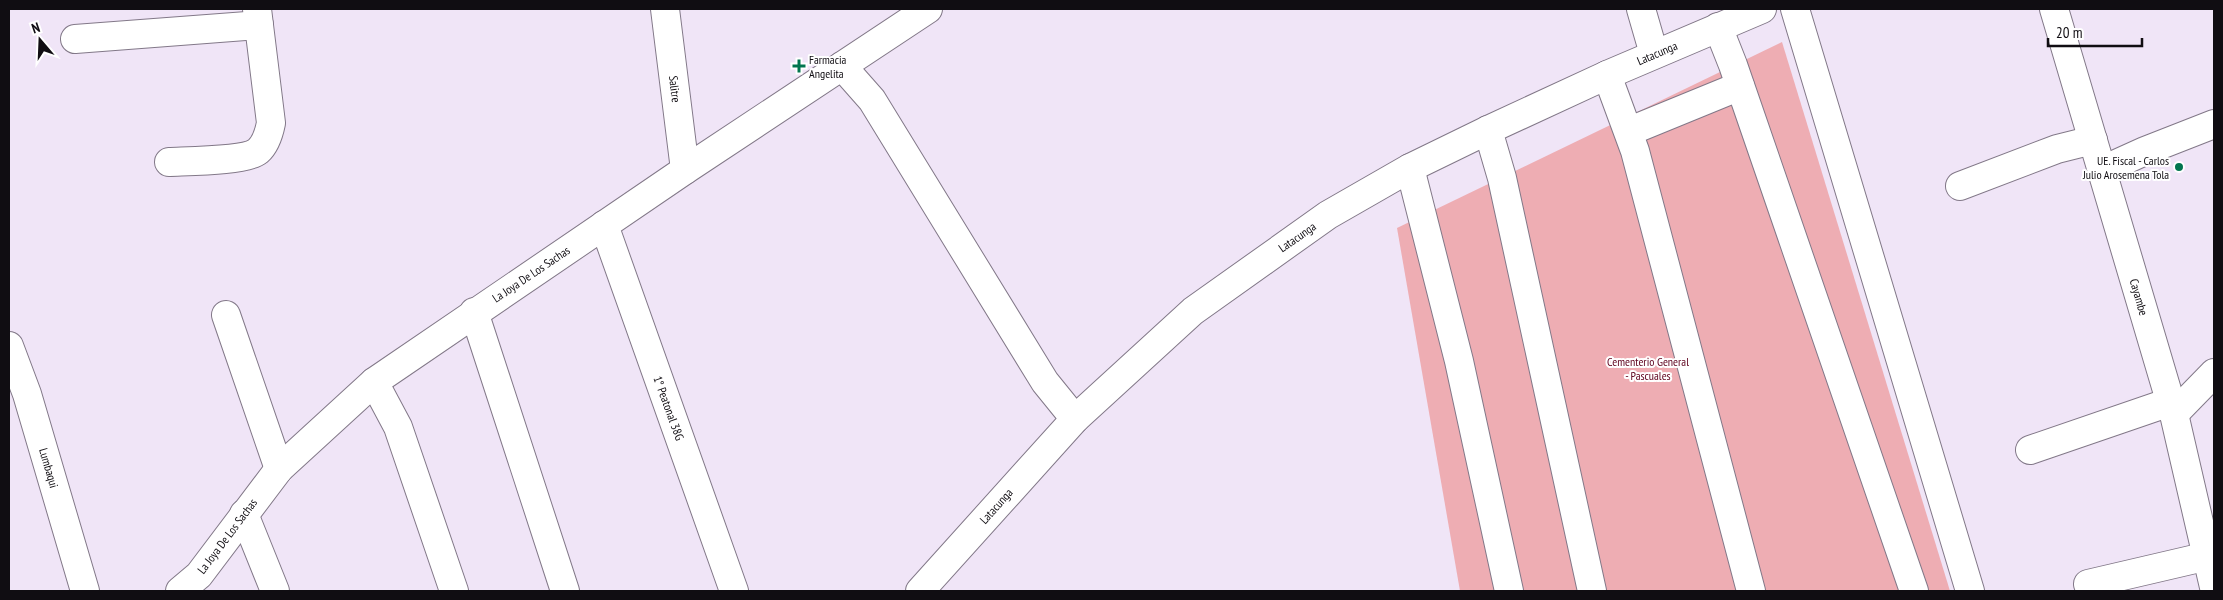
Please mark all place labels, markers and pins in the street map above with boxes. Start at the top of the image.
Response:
place label: Farmacia Angelita [809,52,847,81]
marker: Farmacia Angelita [793,60,805,72]
place label: UE. Fiscal - Carlos Julio Arosemena Tola [2082,153,2169,182]
marker: UE. Fiscal - Carlos Julio Arosemena Tola [2173,161,2185,173]

